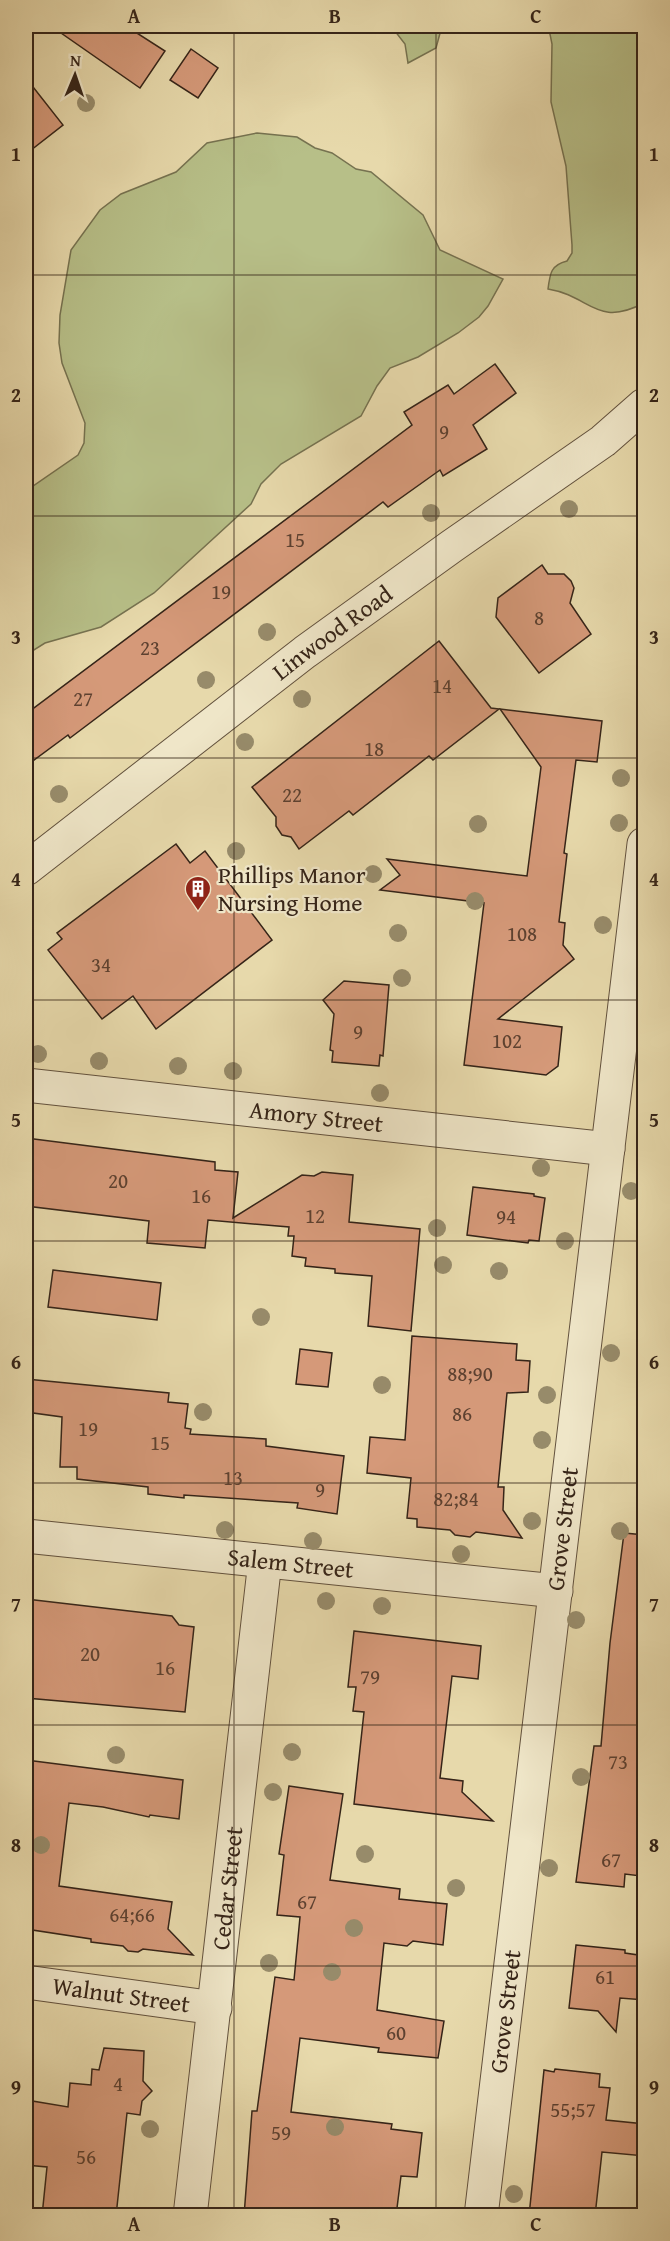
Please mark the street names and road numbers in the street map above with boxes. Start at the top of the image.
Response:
street label: Linwood Road [265,576,400,688]
street label: Amory Street [248,1092,385,1141]
street label: Grove Street [537,1465,587,1592]
street label: Salem Street [226,1539,356,1587]
street label: Cedar Street [203,1824,252,1952]
street label: Grove Street [480,1947,530,2075]
street label: Walnut Street [50,1968,193,2021]

